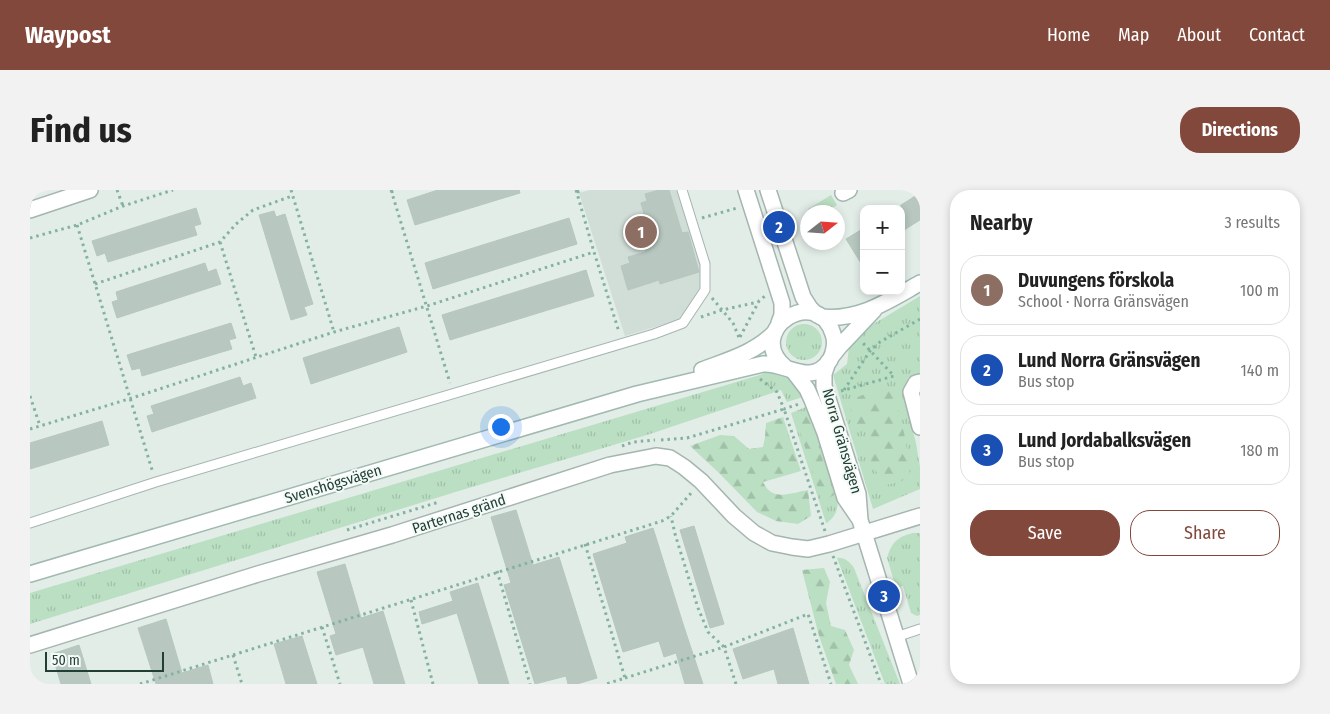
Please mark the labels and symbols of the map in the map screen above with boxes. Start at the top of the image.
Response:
north arrow [800,205,845,250]
pin: 2 [763,208,795,246]
pin: 1 [625,213,657,251]
street label: Norra Gränsvägen [818,386,866,496]
your location [488,414,514,440]
street label: Svenshögsvägen [282,461,384,507]
street label: Parternas gränd [410,490,508,538]
pin: 3 [868,577,900,615]
scale bar [45,649,164,672]

